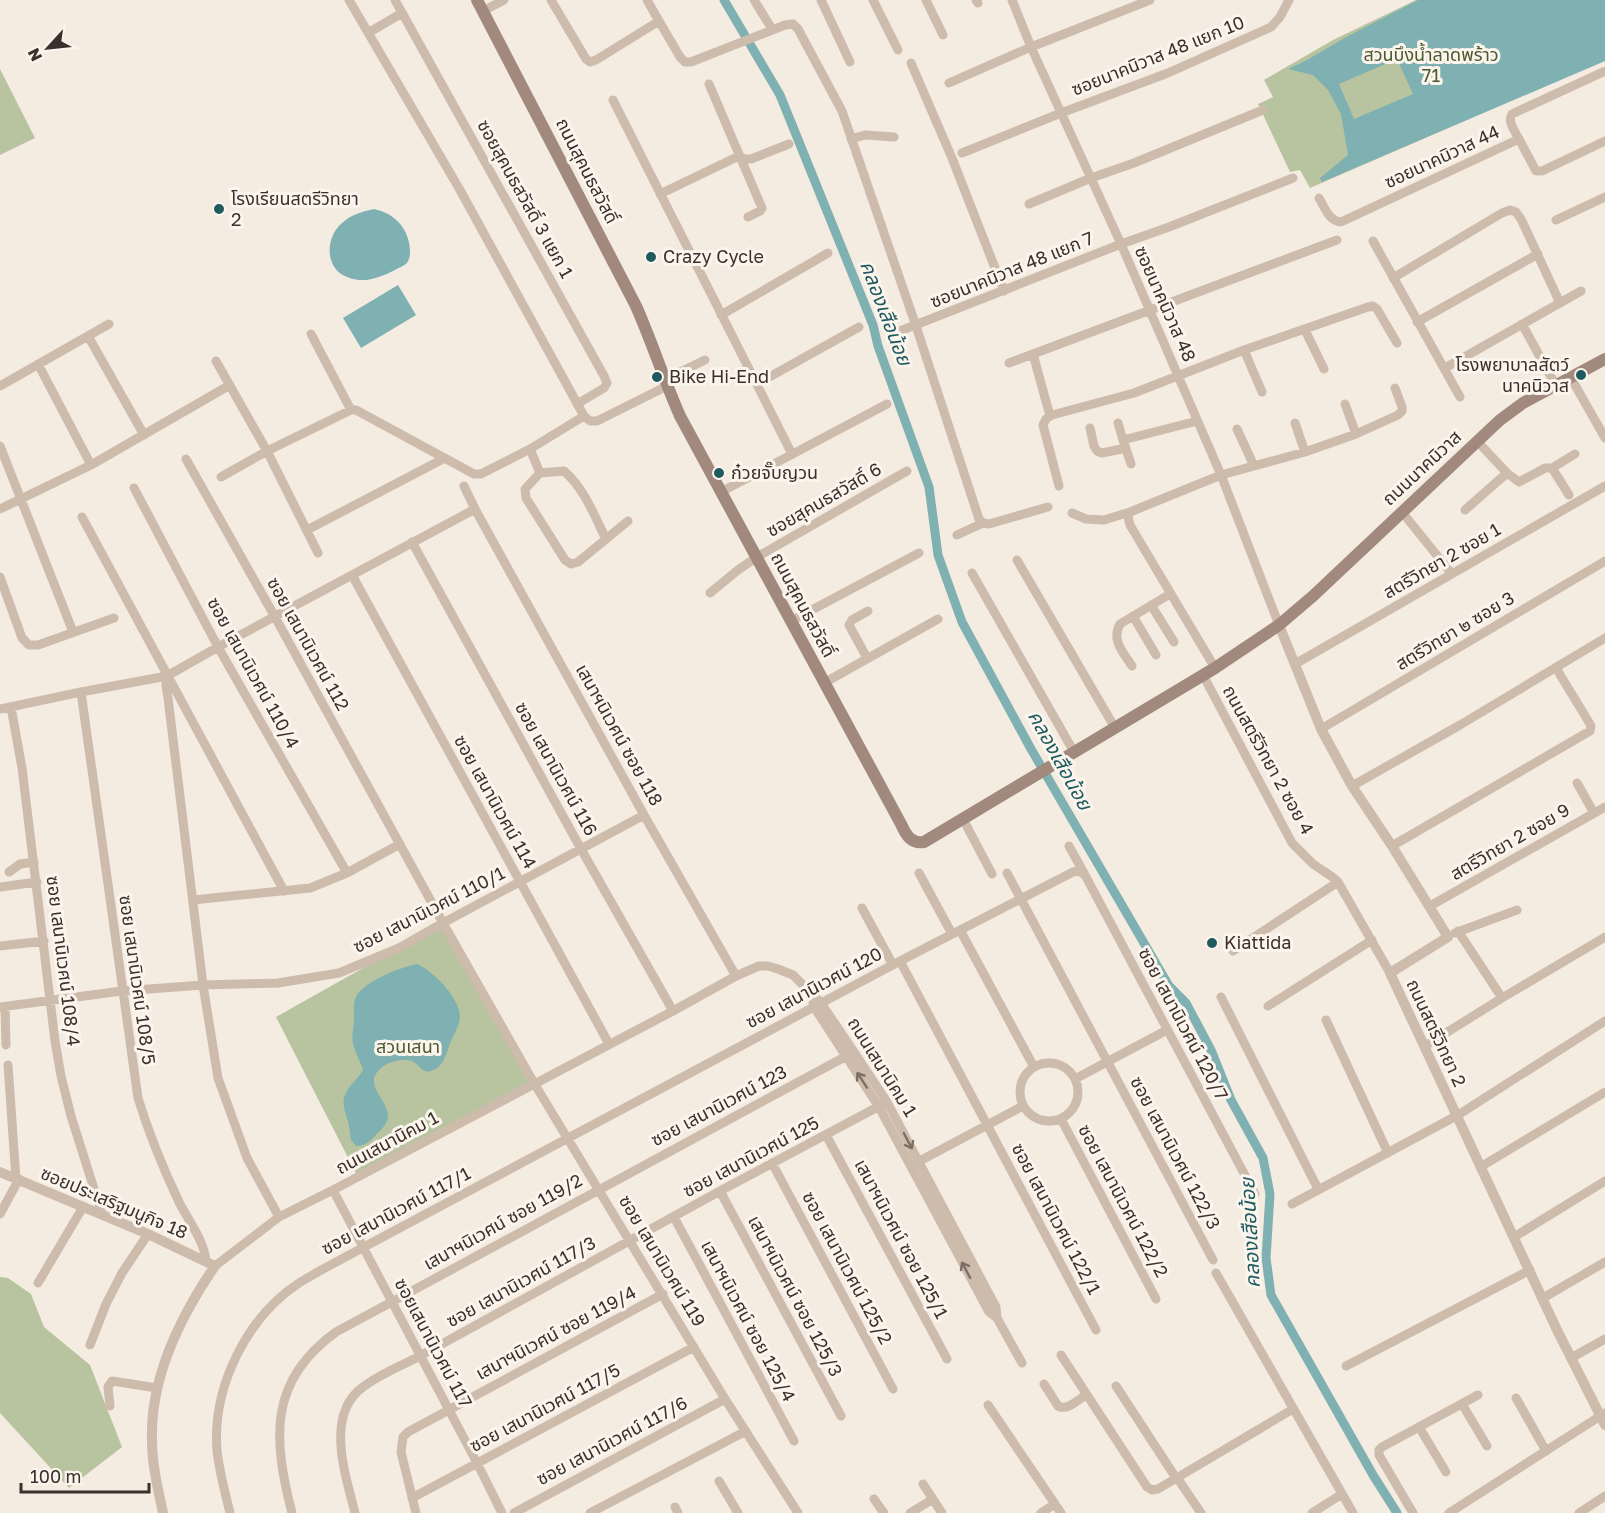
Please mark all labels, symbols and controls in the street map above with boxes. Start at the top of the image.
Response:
street label: ซอยนาคนิวาส 48 แยก 10 [1068,10,1247,100]
north arrow [18,18,78,78]
park label: สวนบึงน้ำลาดพร้าว 71 [1363,42,1499,86]
text: N [23,45,46,65]
street label: ถนนสุคนธสวัสดิ์ [551,114,624,228]
street label: ซอยสุคนธสวัสดิ์ 3 แยก 1 [472,115,579,282]
street label: ซอยนาคนิวาส 44 [1381,120,1503,192]
place label: โรงเรียนสตรีวิทยา 2 [231,187,359,230]
marker: โรงเรียนสตรีวิทยา 2 [212,202,226,216]
street label: ซอยนาคนิวาส 48 แยก 7 [927,226,1096,312]
street label: ซอยนาคนิวาส 48 [1131,242,1201,365]
place label: Crazy Cycle [663,245,764,267]
marker: Crazy Cycle [644,250,658,264]
water label: คลองเสือน้อย [856,257,919,370]
place label: โรงพยาบาลสัตว์ นาคนิวาส [1456,353,1569,396]
place label: Bike Hi-End [669,365,769,387]
marker: โรงพยาบาลสัตว์ นาคนิวาส [1574,368,1588,382]
marker: Bike Hi-End [650,370,664,384]
street label: ถนนนาคนิวาส [1377,425,1465,509]
street label: ซอยสุคนธสวัสดิ์ 6 [762,457,885,542]
place label: ก๋วยจั๊บญวน [731,461,818,483]
marker: ก๋วยจั๊บญวน [712,466,726,480]
street label: สตรีวิทยา 2 ซอย 1 [1379,517,1504,603]
street label: ถนนสุคนธสวัสดิ์ [766,548,841,661]
street label: ซอย เสนานิเวศน์ 112 [263,573,355,714]
street label: สตรีวิทยา ๒ ซอย 3 [1391,586,1518,674]
street label: ซอย เสนานิเวศน์ 110/4 [203,593,305,752]
street label: เสนาฯนิเวศน์ ซอย 118 [572,660,668,809]
street label: ถนนสตรีวิทยา 2 ซอย 4 [1219,681,1319,838]
street label: ซอย เสนานิเวศน์ 116 [511,698,603,839]
water label: คลองเสือน้อย [1024,706,1099,815]
street label: ซอย เสนานิเวศน์ 114 [450,731,542,872]
street label: สตรีวิทยา 2 ซอย 9 [1446,798,1573,884]
street label: ซอย เสนานิเวศน์ 110/1 [349,861,508,957]
street label: ซอย เสนานิเวศน์ 108/4 [43,874,85,1047]
street label: ซอย เสนานิเวศน์ 108/5 [115,894,161,1066]
place label: Kiattida [1224,931,1292,953]
marker: Kiattida [1205,936,1219,950]
street label: ซอย เสนานิเวศน์ 120 [741,942,886,1032]
street label: ซอย เสนานิเวศน์ 120/7 [1134,943,1233,1104]
street label: ถนนสตรีวิทยา 2 [1402,975,1471,1090]
street label: ถนนเสนานิคม 1 [844,1013,922,1120]
park label: สวนเสนา [376,1035,440,1057]
street label: ซอย เสนานิเวศน์ 123 [647,1060,790,1150]
one-way arrow [855,1072,868,1089]
street label: ซอย เสนานิเวศน์ 122/3 [1126,1072,1225,1233]
street label: ถนนเสนานิคม 1 [331,1106,442,1178]
street label: ซอย เสนานิเวศน์ 125 [679,1111,822,1201]
street label: ซอย เสนานิเวศน์ 122/2 [1074,1120,1173,1281]
one-way arrow [902,1132,914,1149]
street label: ซอย เสนานิเวศน์ 122/1 [1008,1139,1106,1298]
street label: เสนาฯนิเวศน์ ซอย 125/1 [851,1155,953,1322]
street label: ซอยประเสริฐมนูกิจ 18 [37,1161,191,1245]
street label: ซอย เสนานิเวศน์ 117/1 [317,1161,474,1259]
street label: เสนาฯนิเวศน์ ซอย 119/2 [419,1168,586,1274]
water label: คลองเสือน้อย [1234,1175,1264,1289]
street label: ซอย เสนานิเวศน์ 125/2 [798,1187,897,1348]
street label: ซอย เสนานิเวศน์ 119 [615,1191,711,1330]
street label: เสนาฯนิเวศน์ ซอย 125/3 [744,1211,848,1380]
street label: ซอย เสนานิเวศน์ 117/3 [442,1231,599,1331]
street label: เสนาฯนิเวศน์ ซอย 125/4 [697,1236,801,1405]
one-way arrow [960,1261,971,1279]
street label: ซอยเสนานิเวศน์ 117 [390,1274,477,1411]
street label: เสนาฯนิเวศน์ ซอย 119/4 [472,1281,639,1384]
street label: ซอย เสนานิเวศน์ 117/5 [466,1358,624,1456]
street label: ซอย เสนานิเวศน์ 117/6 [532,1391,691,1489]
scale bar [21,1456,148,1494]
text: 100 m [30,1465,81,1487]

